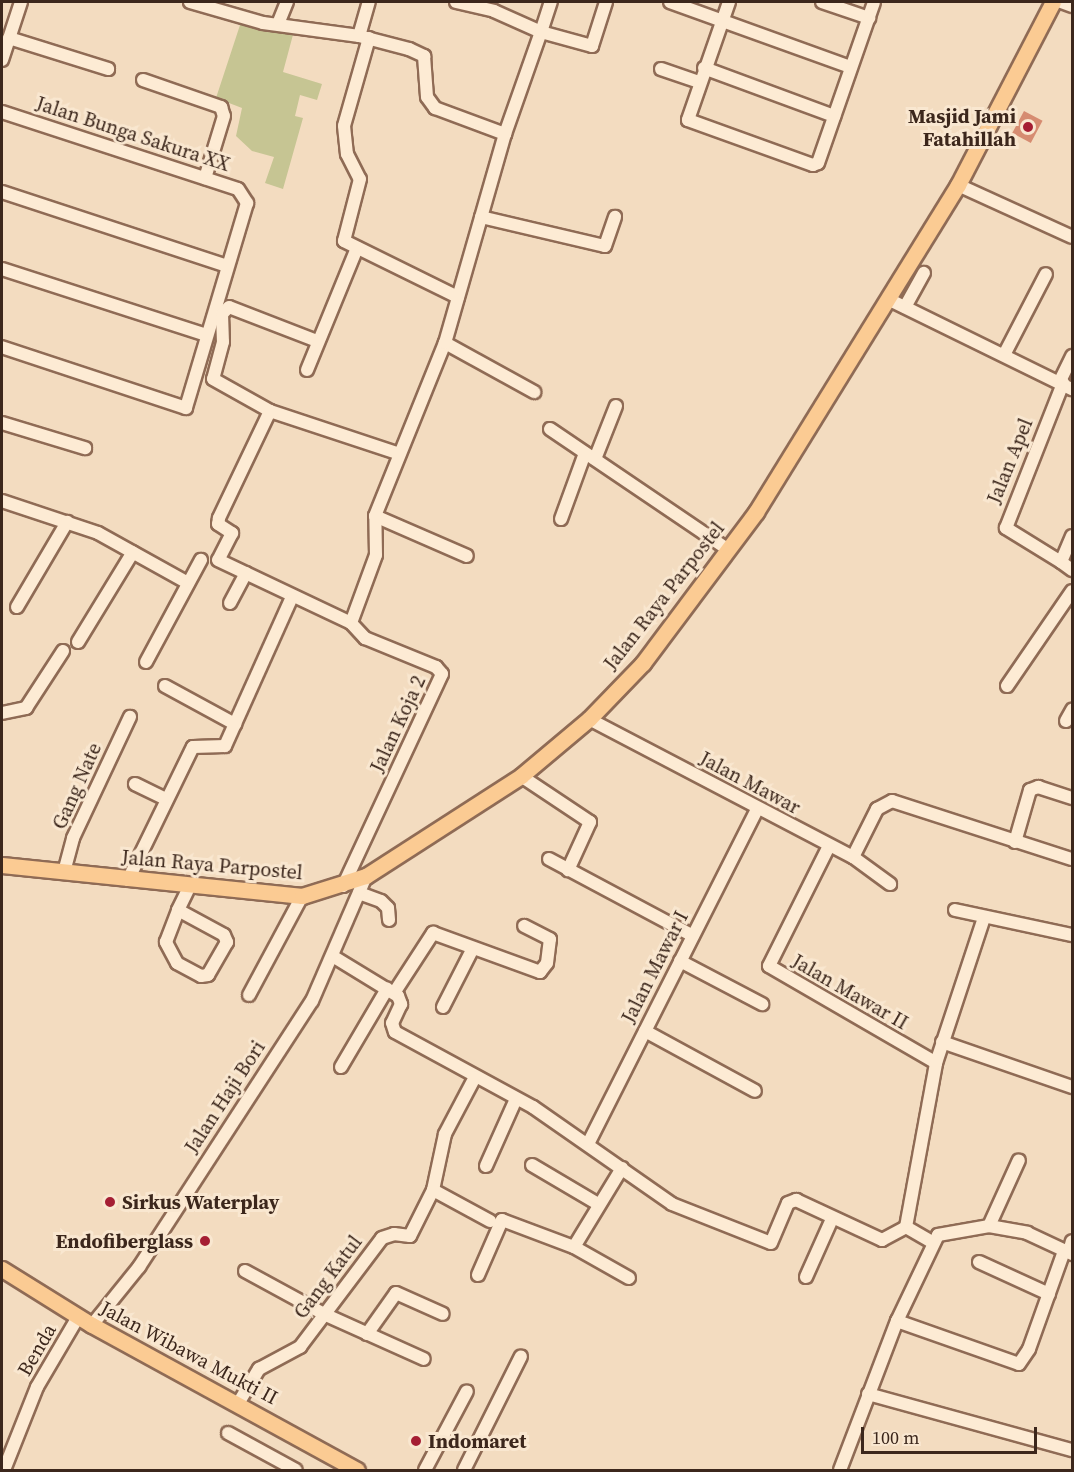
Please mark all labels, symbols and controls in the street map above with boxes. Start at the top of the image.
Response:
street label: Jalan Bunga Sakura XX [33,91,233,177]
place label: Masjid Jami Fatahillah [908,104,1016,151]
marker: Masjid Jami Fatahillah [1021,120,1035,134]
street label: Jalan Apel [982,415,1038,507]
street label: Jalan Raya Parpostel [599,517,729,675]
street label: Jalan Koja 2 [365,672,431,776]
street label: Gang Nate [47,739,107,833]
street label: Jalan Mawar [696,746,804,820]
street label: Jalan Raya Parpostel [120,845,304,885]
street label: Jalan Mawar I [616,907,694,1027]
street label: Jalan Mawar II [788,949,912,1035]
street label: Jalan Haji Bori [180,1036,270,1158]
place label: Sirkus Waterplay [122,1190,280,1214]
marker: Sirkus Waterplay [103,1195,117,1209]
place label: Endofiberglass [55,1229,193,1253]
street label: Gang Katul [289,1231,367,1323]
marker: Endofiberglass [198,1234,212,1248]
street label: Jalan Wibawa Mukti II [96,1296,282,1410]
street label: Benda [13,1320,61,1380]
scale bar [864,1415,1040,1453]
text: 100 m [872,1425,919,1450]
place label: Indomaret [428,1429,526,1453]
marker: Indomaret [409,1434,423,1448]

